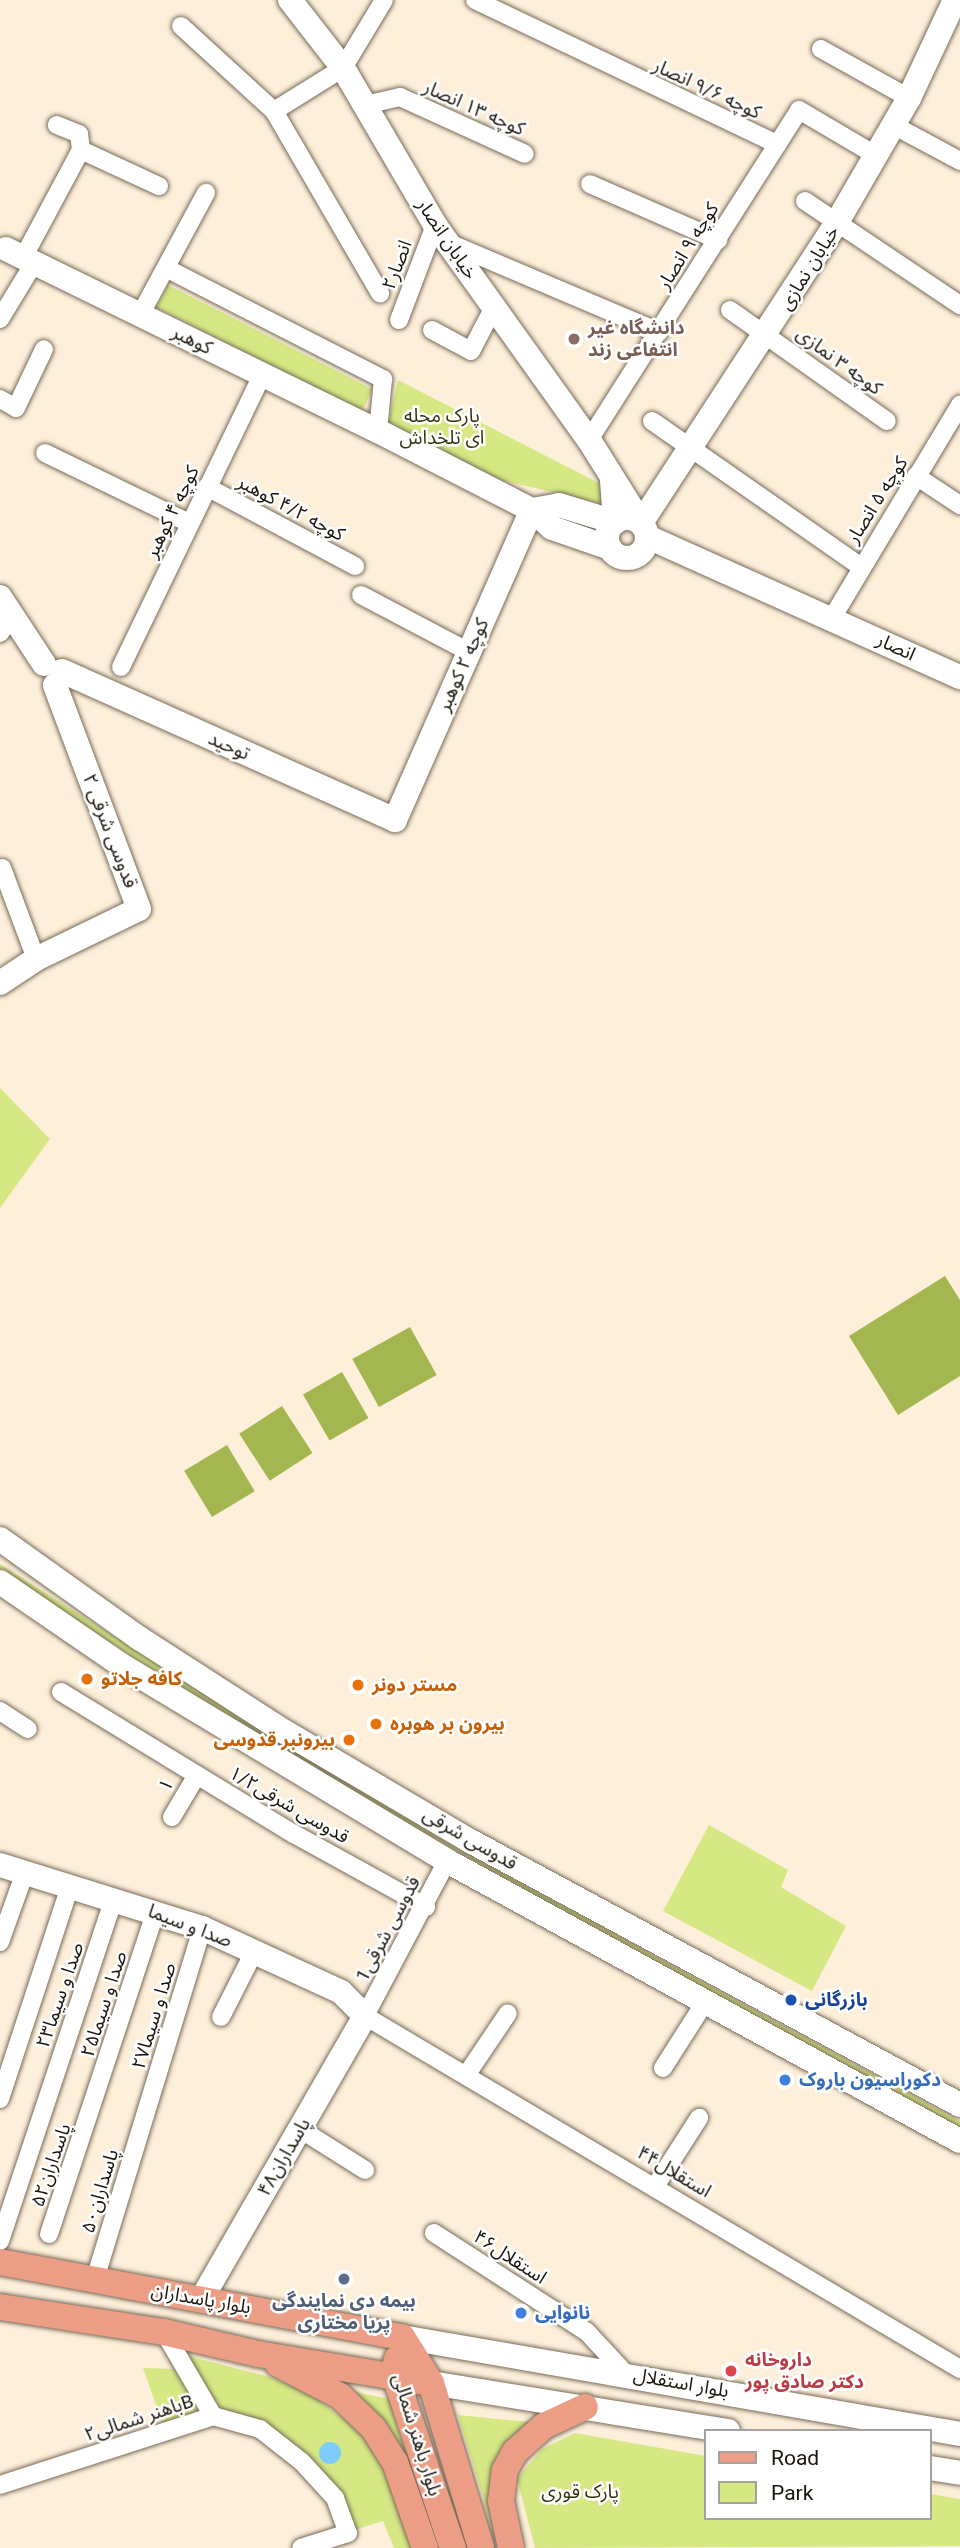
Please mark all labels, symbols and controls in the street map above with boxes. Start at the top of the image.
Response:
street label: کوچه ۹/۶ انصار [649,54,765,124]
street label: کوچه ۱۳ انصار [420,76,528,140]
street label: خیابان انصار [412,194,482,284]
street label: کوچه ۹ انصار [652,199,724,293]
street label: خیابان نمازی [774,222,844,314]
street label: انصار۲ [377,237,417,293]
place label: دانشگاه غیر انتفاعی زند [588,317,685,361]
street label: کوهبر [168,321,216,359]
street label: کوچه ۳ نمازی [792,322,886,400]
marker: دانشگاه غیر انتفاعی زند [566,331,582,347]
park label: پارک محله ای تلخداش [400,405,484,449]
street label: کوچه ۵ انصار [841,453,913,547]
street label: کوچه ۴ کوهبر [140,462,204,562]
street label: کوچه ۴/۲ کوهبر [234,470,348,546]
street label: کوچه ۲ کوهبر [432,615,494,715]
street label: انصار [873,628,919,666]
street label: توحید [205,727,253,765]
street label: قدوسی شرقی ۲ [78,771,142,891]
place label: کافه جلاتو [101,1668,182,1690]
marker: کافه جلاتو [79,1671,95,1687]
place label: مستر دونر [372,1674,457,1696]
marker: مستر دونر [350,1677,366,1693]
place label: بیرون بر هوبره [390,1713,505,1735]
marker: بیرون بر هوبره [368,1716,384,1732]
place label: بیرونبر قدوسی [213,1729,335,1751]
marker: بیرونبر قدوسی [341,1732,357,1748]
street label: قدوسی شرقی۱/۲ [225,1761,353,1849]
street label: ۱ [153,1775,179,1795]
street label: قدوسی شرقی [419,1803,521,1875]
street label: 1قدوسی شرقی [351,1873,425,1985]
street label: صدا و سیما [145,1900,235,1952]
street label: صدا و سیما۲۳ [31,1939,89,2051]
street label: صدا و سیما۲۵ [76,1948,132,2060]
street label: صدا و سیما۲۷ [127,1960,181,2072]
place label: بازرگانی [805,1989,868,2011]
marker: بازرگانی [783,1992,799,2008]
place label: دکوراسیون باروک [799,2069,941,2091]
marker: دکوراسیون باروک [777,2072,793,2088]
street label: پاسداران۴۸ [253,2114,315,2200]
street label: پاسداران۵۲ [26,2120,76,2210]
street label: استقلال۴۴ [633,2141,715,2203]
street label: پاسداران۵۰ [76,2146,124,2236]
street label: استقلال۴۶ [469,2225,551,2289]
marker: بیمه دی نمایندگی پریا مختاری [336,2271,352,2287]
street label: بلوار پاسداران [149,2279,253,2319]
place label: بیمه دی نمایندگی پریا مختاری [272,2290,416,2334]
place label: نانوایی [535,2302,590,2324]
marker: نانوایی [513,2305,529,2321]
place label: داروخانه دکتر صادق پور [745,2349,864,2393]
street label: بلوار استقلال [632,2363,730,2403]
marker: داروخانه دکتر صادق پور [723,2363,739,2379]
street label: بلوار باهنر شمالی [388,2371,446,2499]
street label: باهنر شمالی۲B [82,2390,196,2446]
legend [704,2429,932,2520]
text: Road [771,2446,819,2470]
park label: پارک قوری [541,2481,619,2503]
text: Park [771,2481,813,2505]

